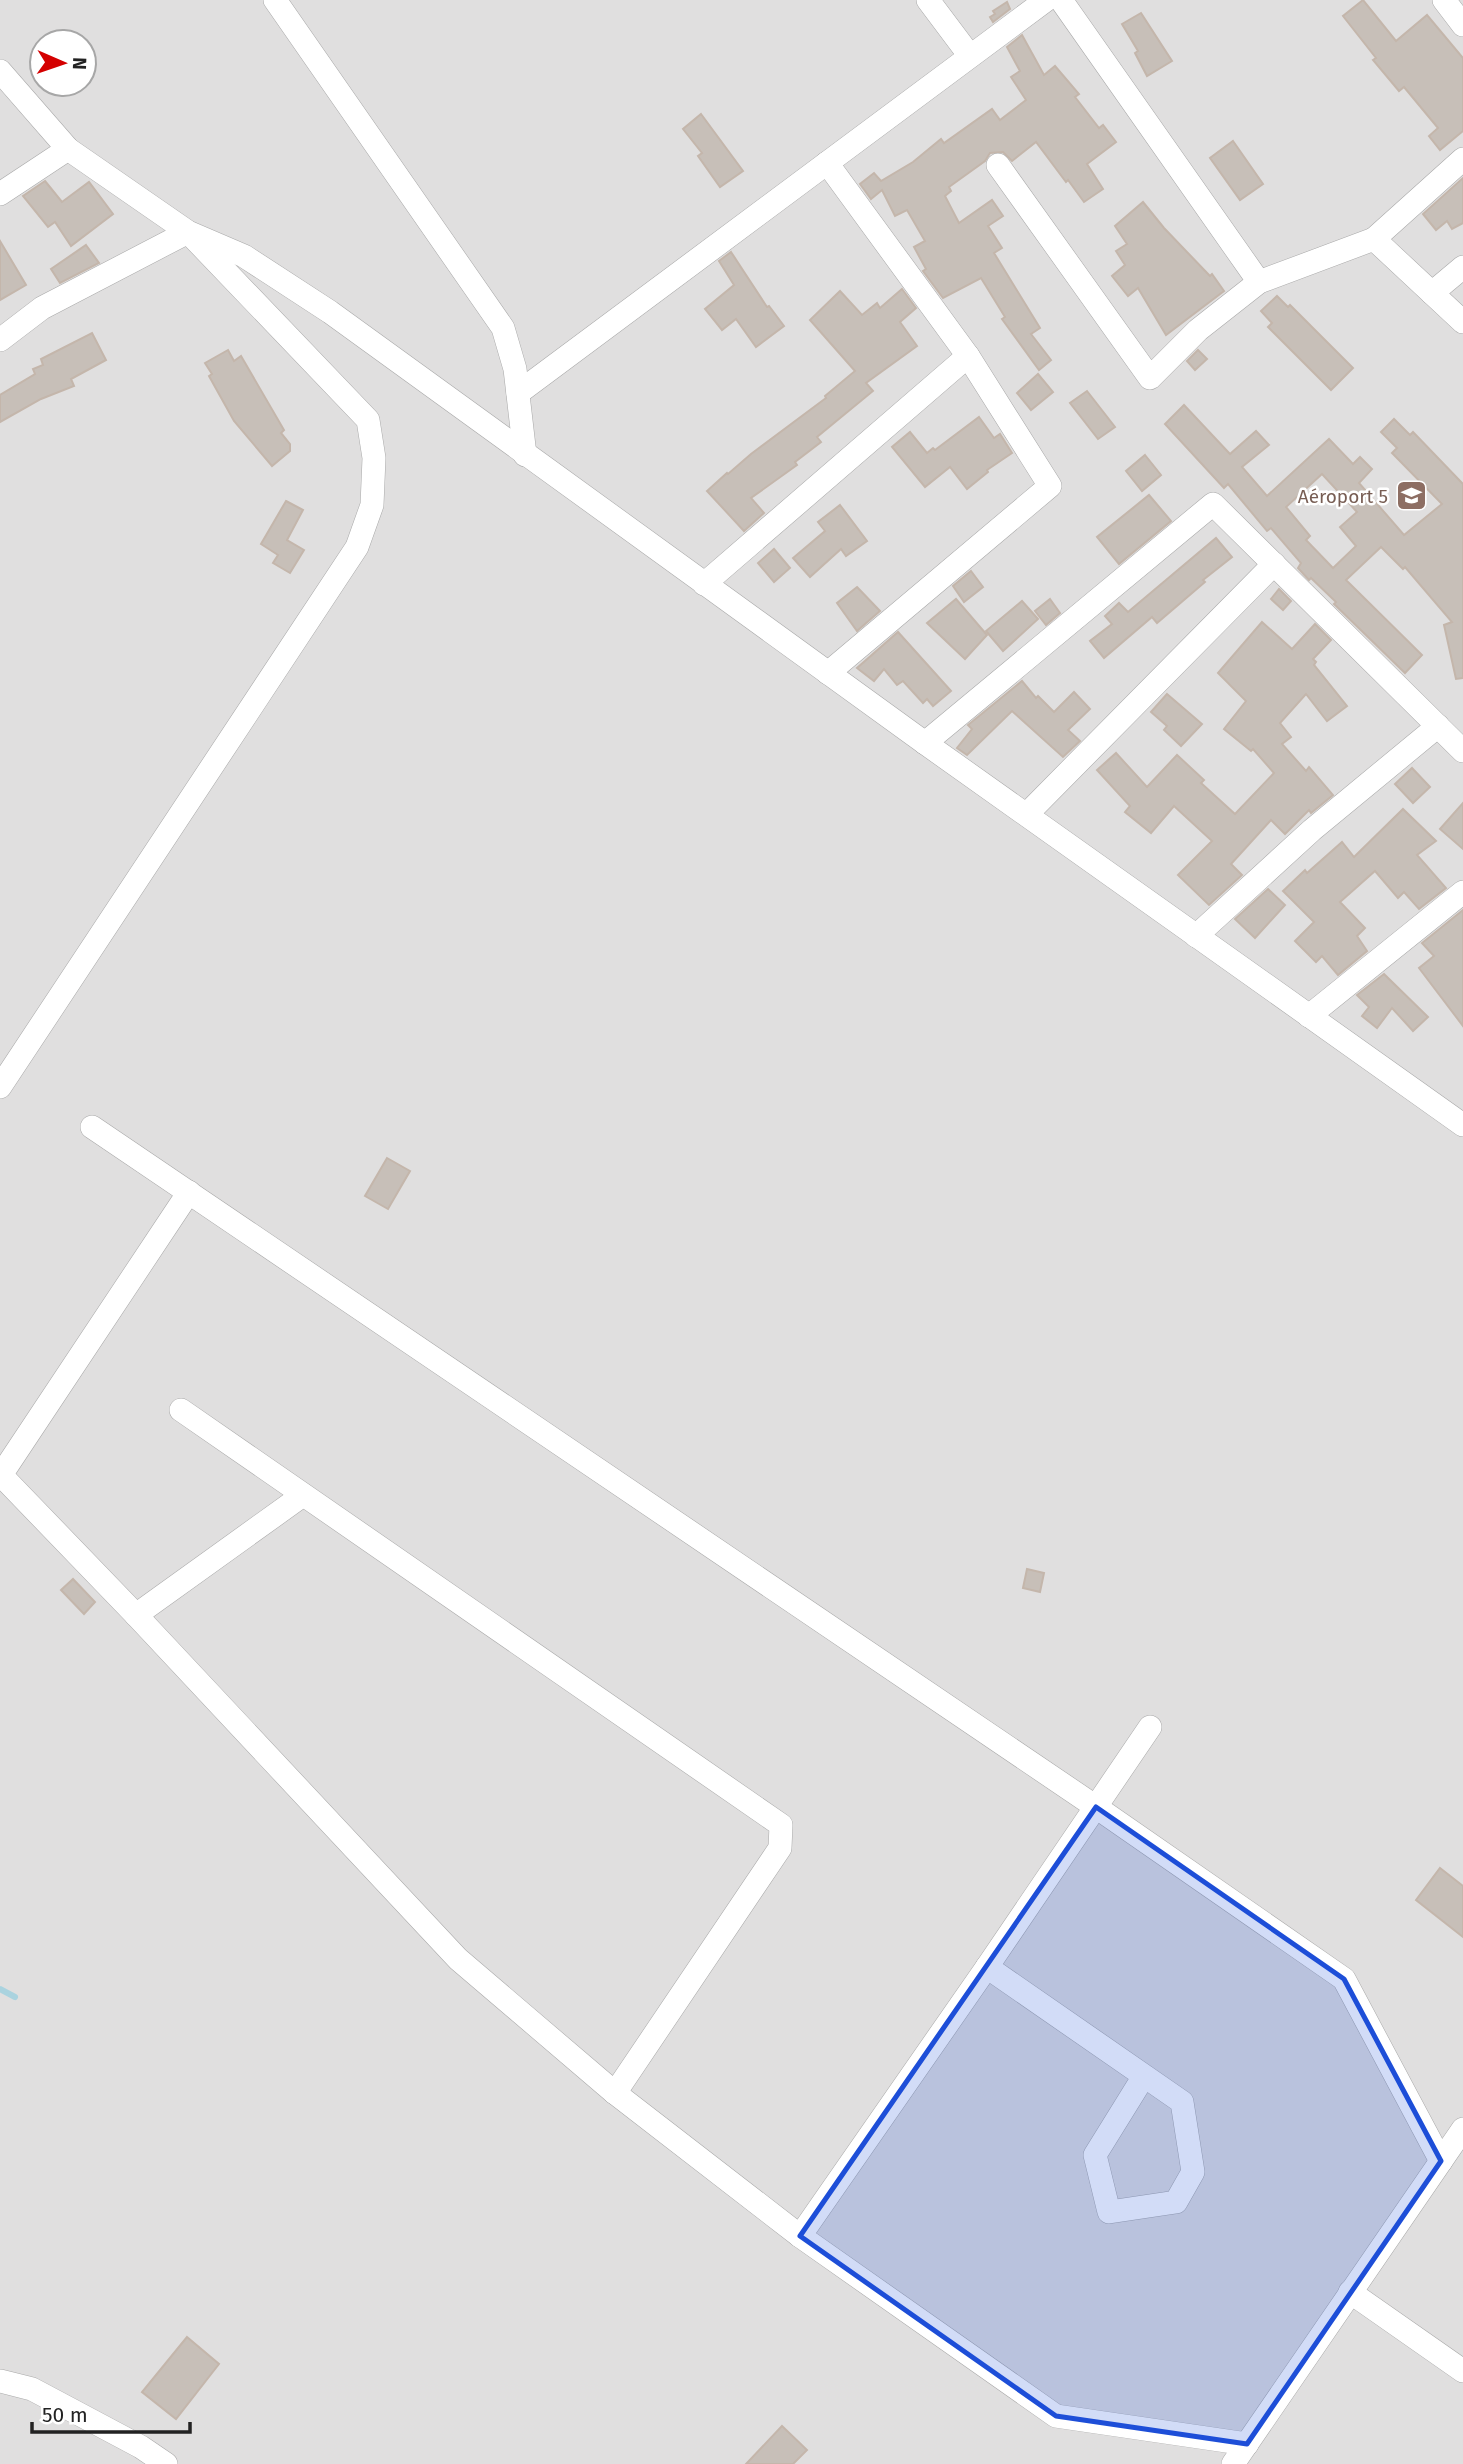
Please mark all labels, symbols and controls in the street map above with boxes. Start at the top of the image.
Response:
north arrow [28,28,98,98]
text: N [68,57,91,70]
school or university icon: Aéroport 5 [1394,479,1428,513]
place label: Aéroport 5 [1298,485,1388,508]
scale bar [32,2390,189,2434]
text: 50 m [42,2402,88,2428]

